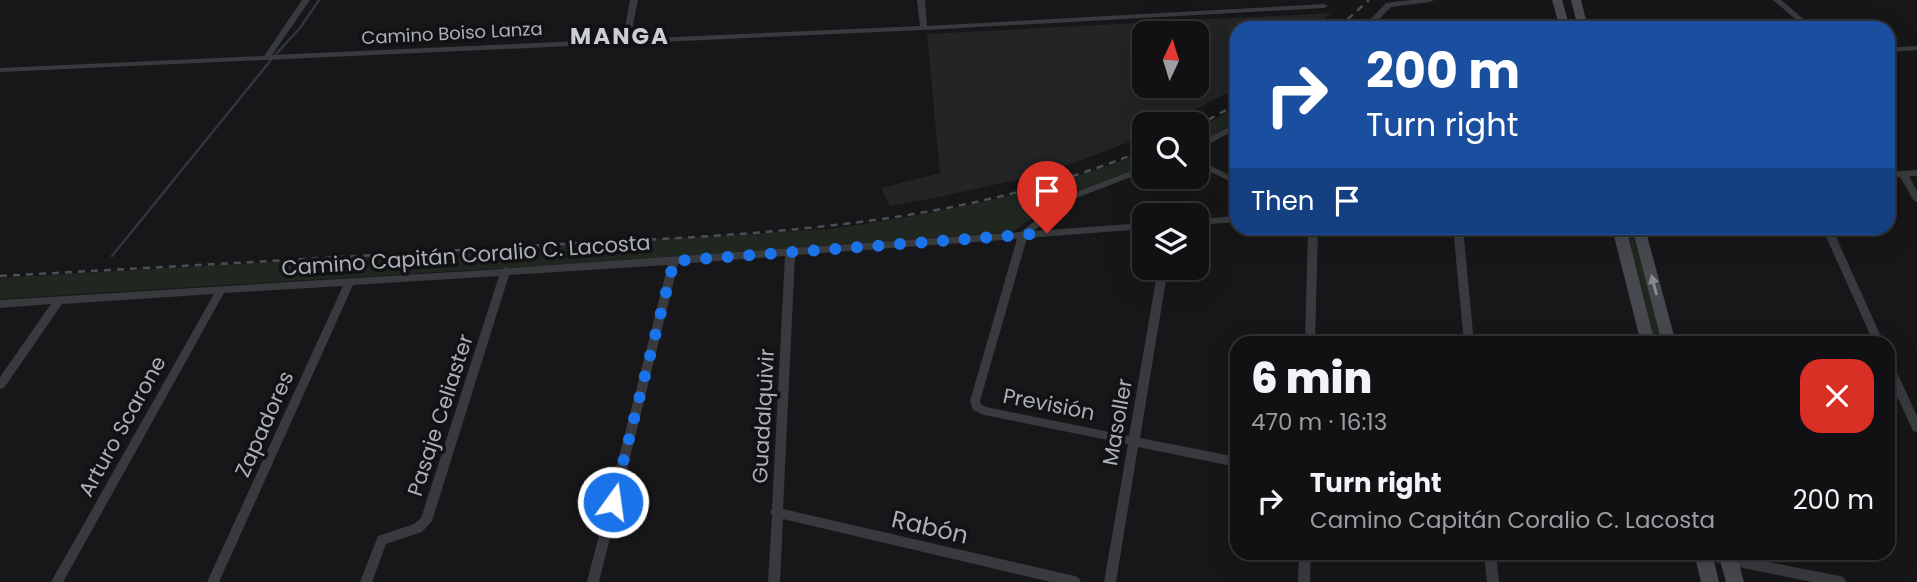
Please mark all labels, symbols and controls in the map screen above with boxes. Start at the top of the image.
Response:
street label: Camino Boiso Lanza [361,16,543,50]
district label: MANGA [570,20,670,52]
north arrow [1132,21,1209,98]
map controls [1132,21,1209,280]
text: 200 m [1366,37,1520,105]
icon: right [1251,49,1342,140]
text: Turn right [1366,102,1518,147]
button: search [1132,112,1209,189]
pin [1017,161,1077,233]
icon: arrive [1028,172,1066,210]
icon: arrive [1328,182,1366,220]
text: Then [1251,183,1314,219]
button: layers [1132,203,1209,280]
street label: Camino Capitán Coralio C. Lacosta [280,228,652,282]
one-way arrow [1648,274,1658,295]
street label: Pasaje Celiaster [400,330,480,500]
street label: Guadalquivir [745,348,781,484]
text: 6 min [1251,349,1372,408]
street label: Arturo Scarone [71,350,173,502]
button: close [1800,359,1874,433]
street label: Zapadores [228,366,300,482]
street label: Masoller [1095,376,1139,468]
street label: Previsión [1001,381,1097,427]
text: 470 m · 16:13 [1251,406,1387,438]
position arrow [576,465,650,539]
text: Turn right [1310,465,1442,501]
icon: right [1251,482,1289,520]
text: 200 m [1793,482,1874,518]
street label: Rabón [888,502,972,552]
text: Camino Capitán Coralio C. Lacosta [1310,504,1715,536]

